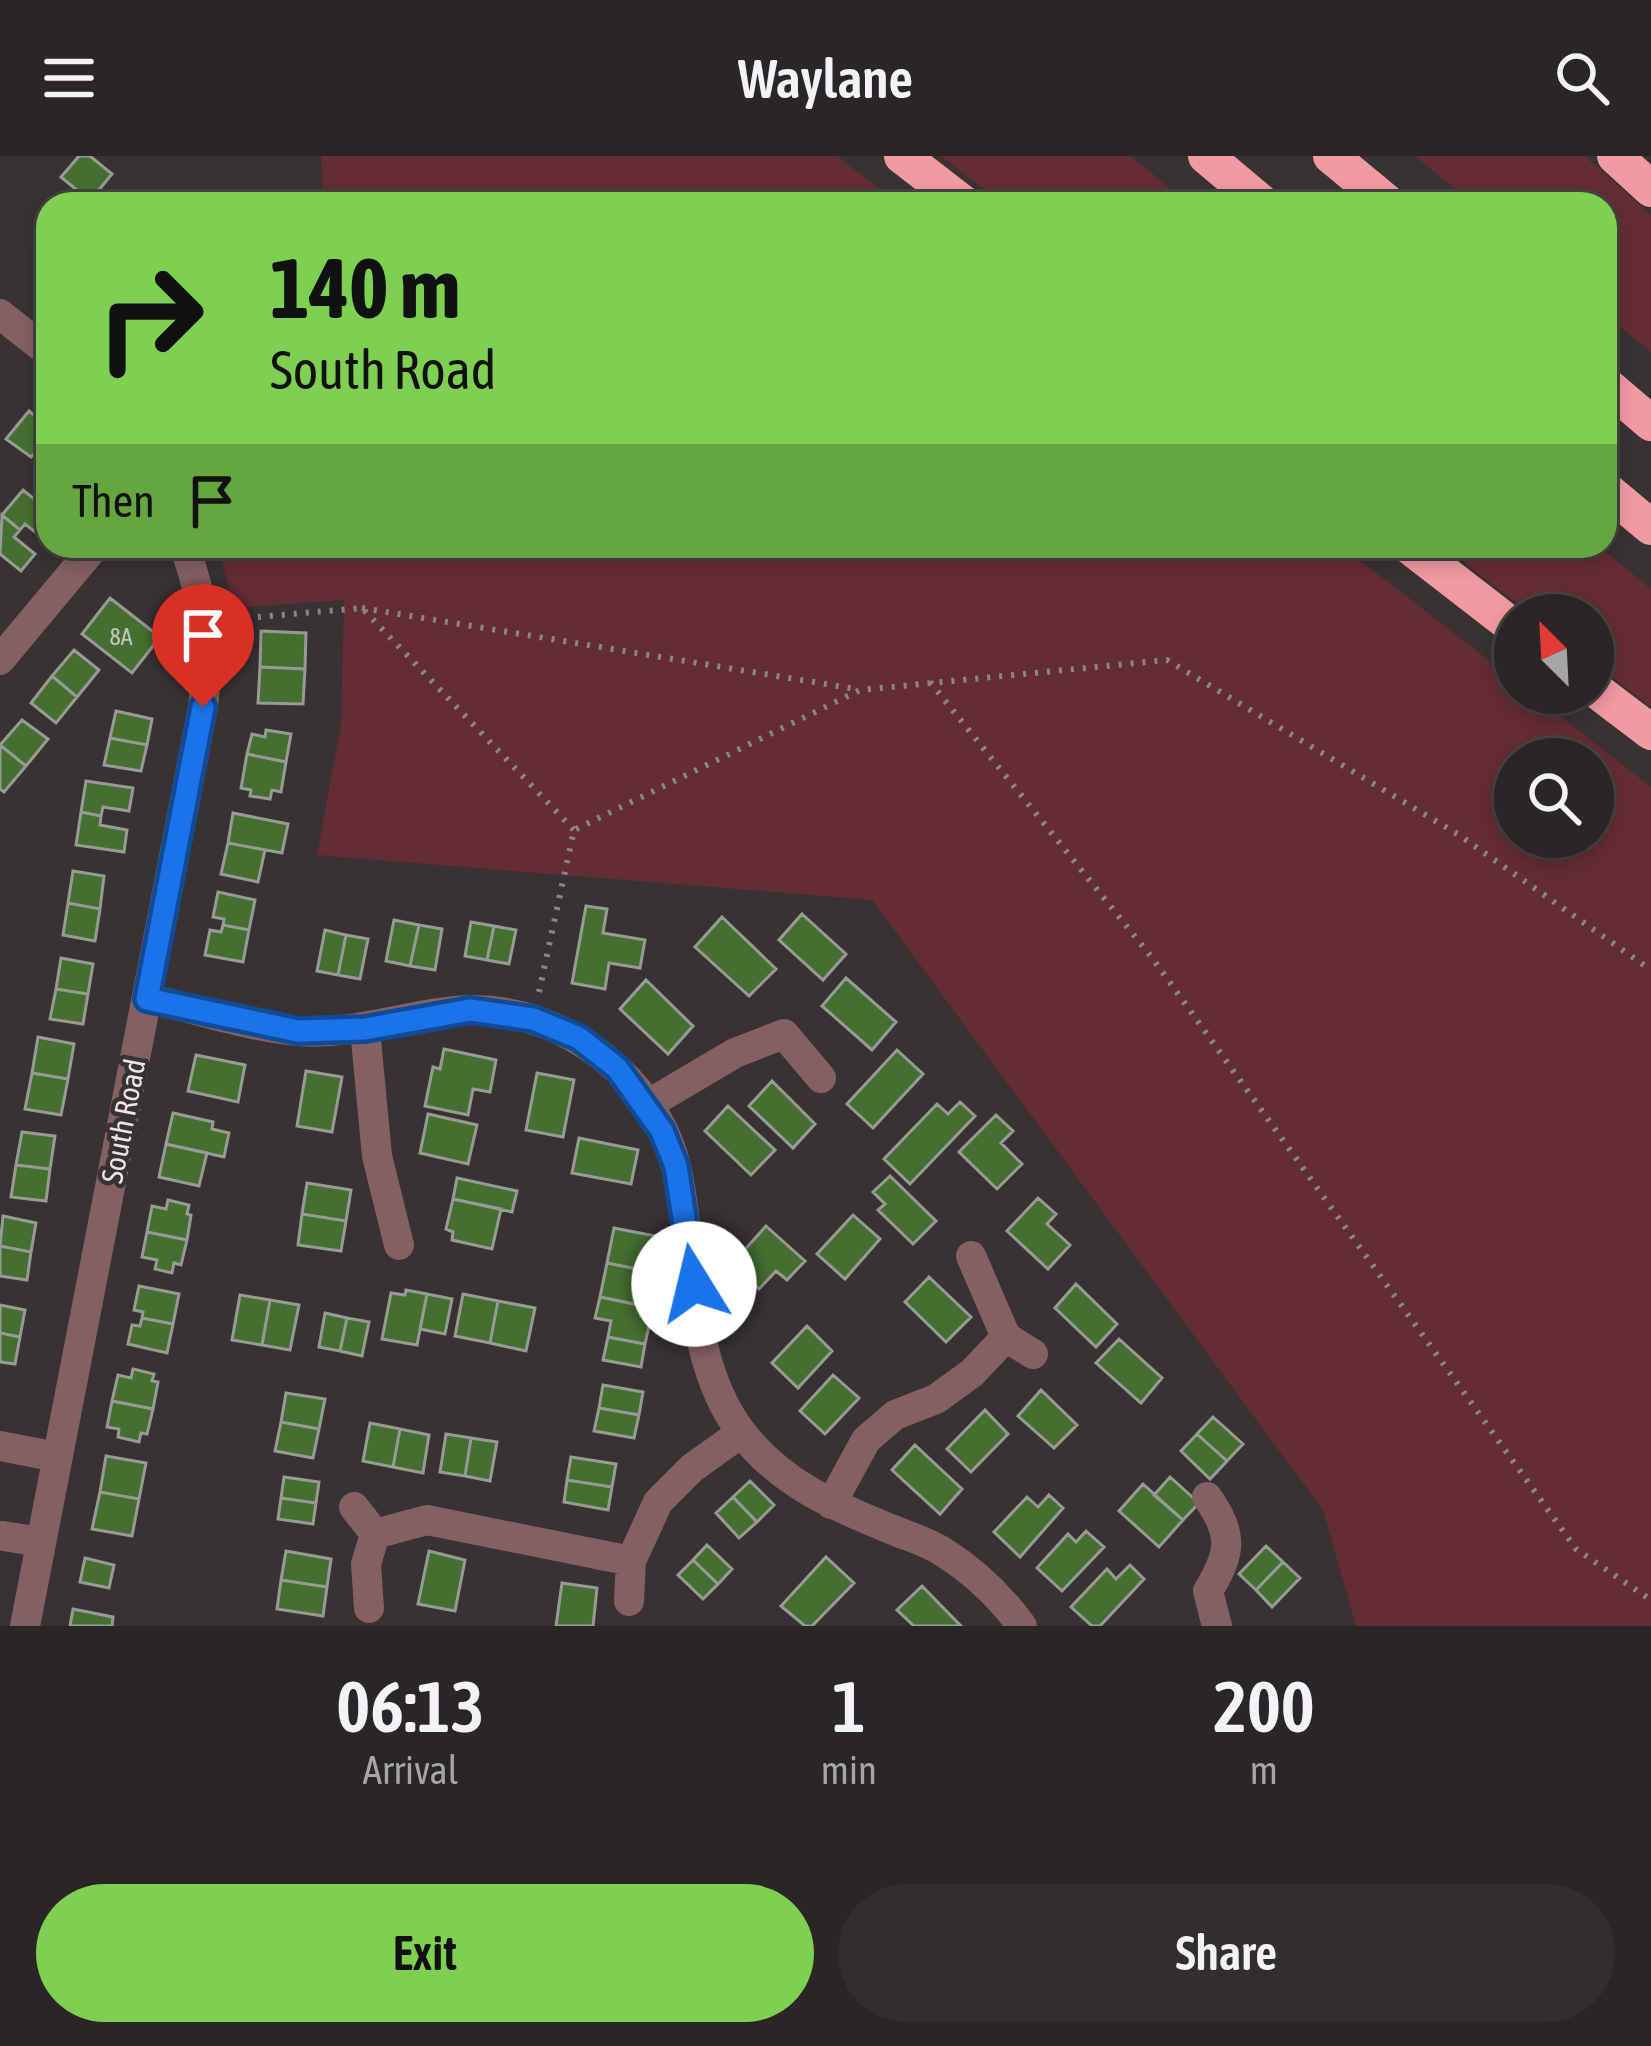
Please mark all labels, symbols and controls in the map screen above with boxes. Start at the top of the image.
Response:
icon: menu [36,45,102,111]
icon: search [1549,45,1615,111]
text: Waylane [738,48,913,109]
icon: right [72,240,228,396]
text: 140 m [270,240,460,336]
text: South Road [270,339,496,400]
icon: arrive [179,468,245,534]
text: Then [72,475,155,527]
pin [152,584,254,707]
north arrow [1494,594,1614,714]
map controls [1494,594,1614,858]
icon: arrive [170,602,236,668]
house number: 8A [109,623,133,650]
button: search [1494,738,1614,858]
street label: South Road [94,1056,152,1186]
position arrow [631,1221,757,1347]
text: 06:13 [336,1665,485,1747]
text: 1 [832,1665,866,1747]
text: 200 [1213,1665,1315,1747]
text: Arrival [363,1748,458,1792]
text: min [821,1748,877,1792]
text: m [1250,1748,1278,1792]
button: Exit [36,1884,814,2022]
button: Share [838,1884,1615,2022]

